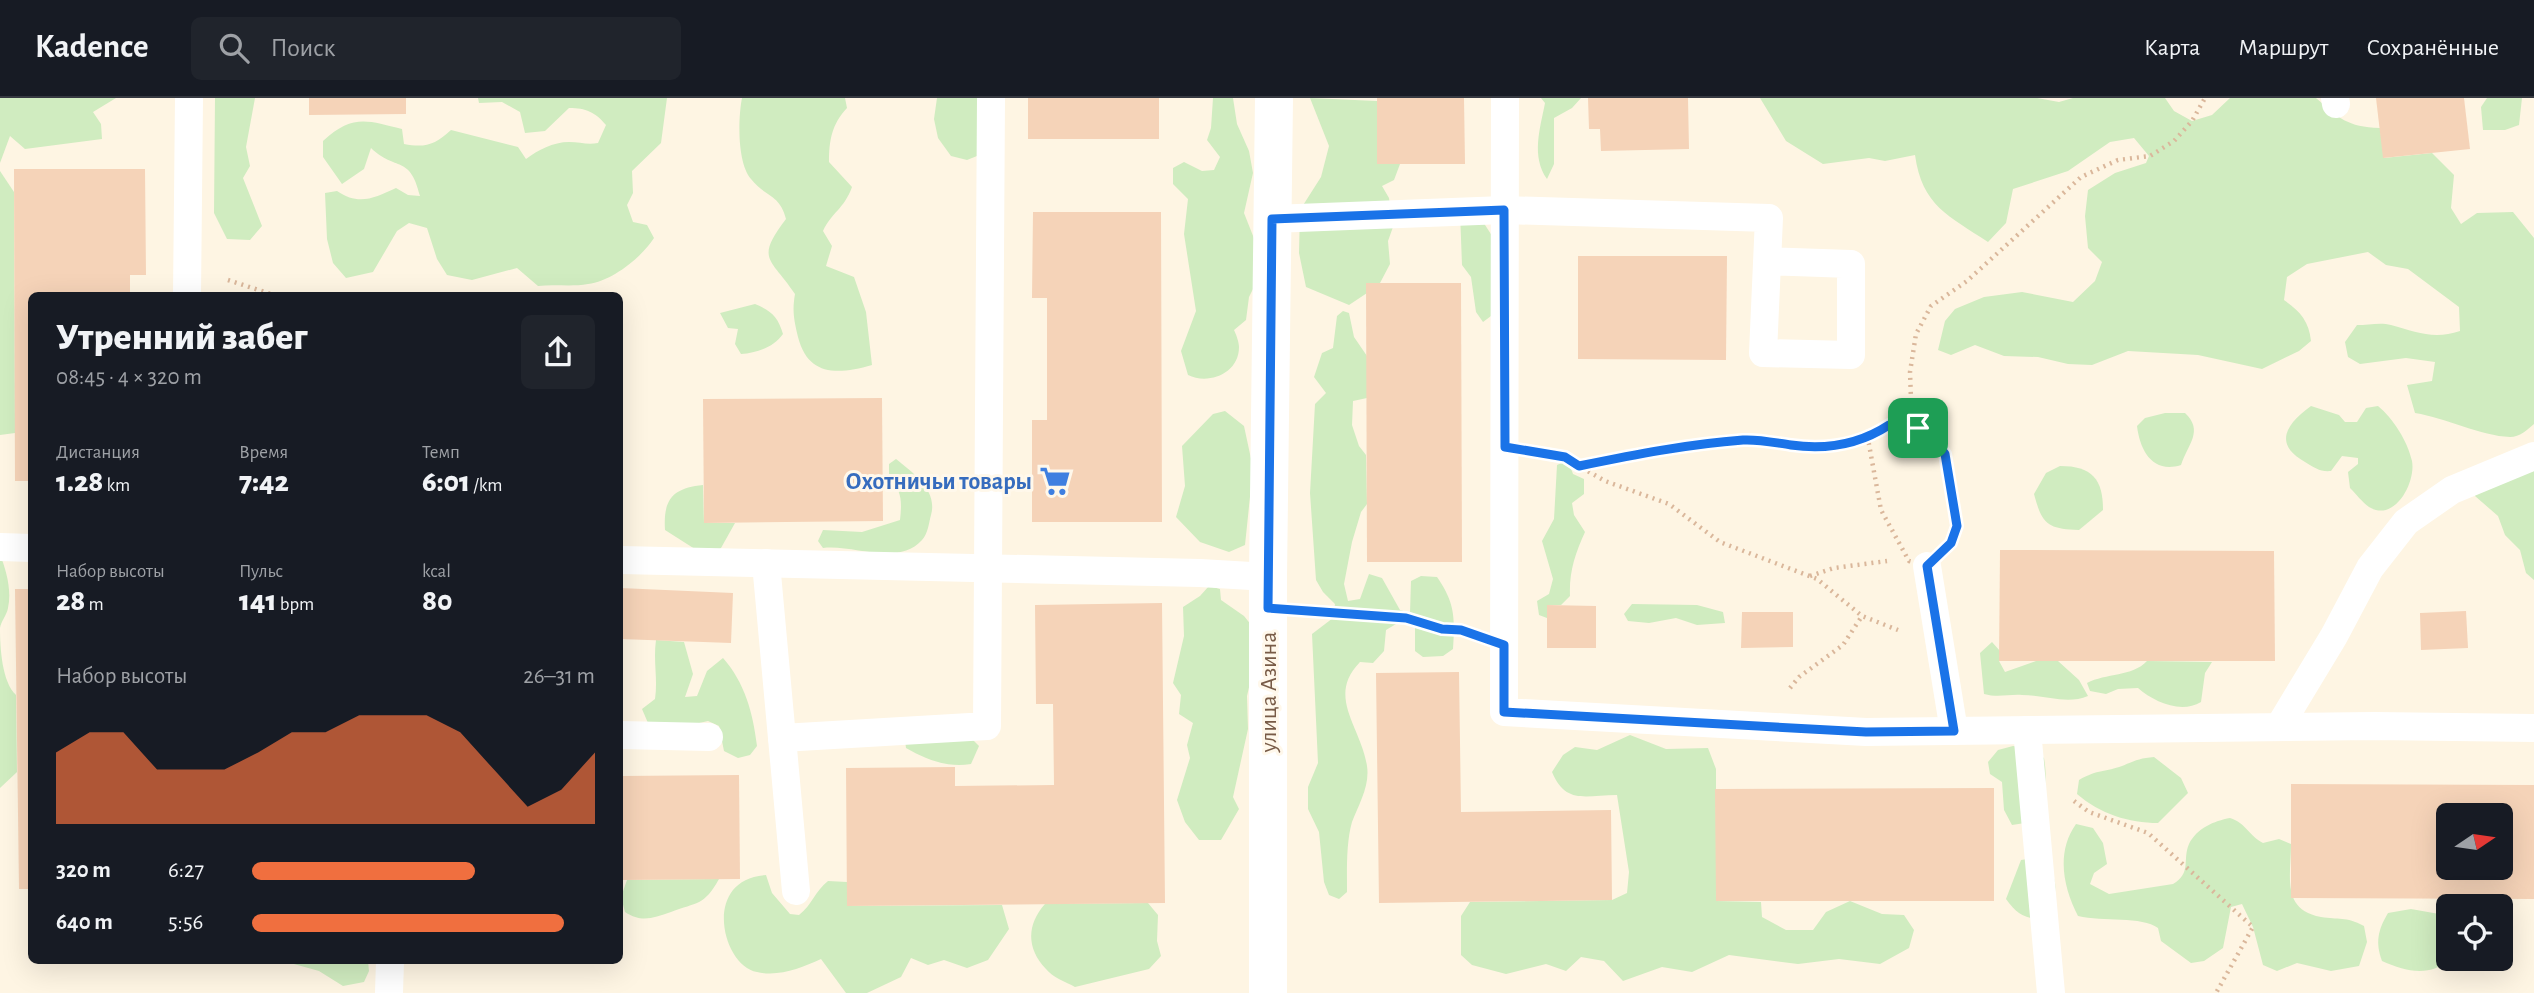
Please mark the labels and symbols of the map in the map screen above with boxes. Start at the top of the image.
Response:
pin [1888,398,1948,458]
supermarket icon: Охотничьи товары [1038,464,1072,498]
place label: Охотничьи товары [846,470,1032,494]
street label: улица Азина [1257,632,1281,753]
north arrow [2436,803,2513,880]

